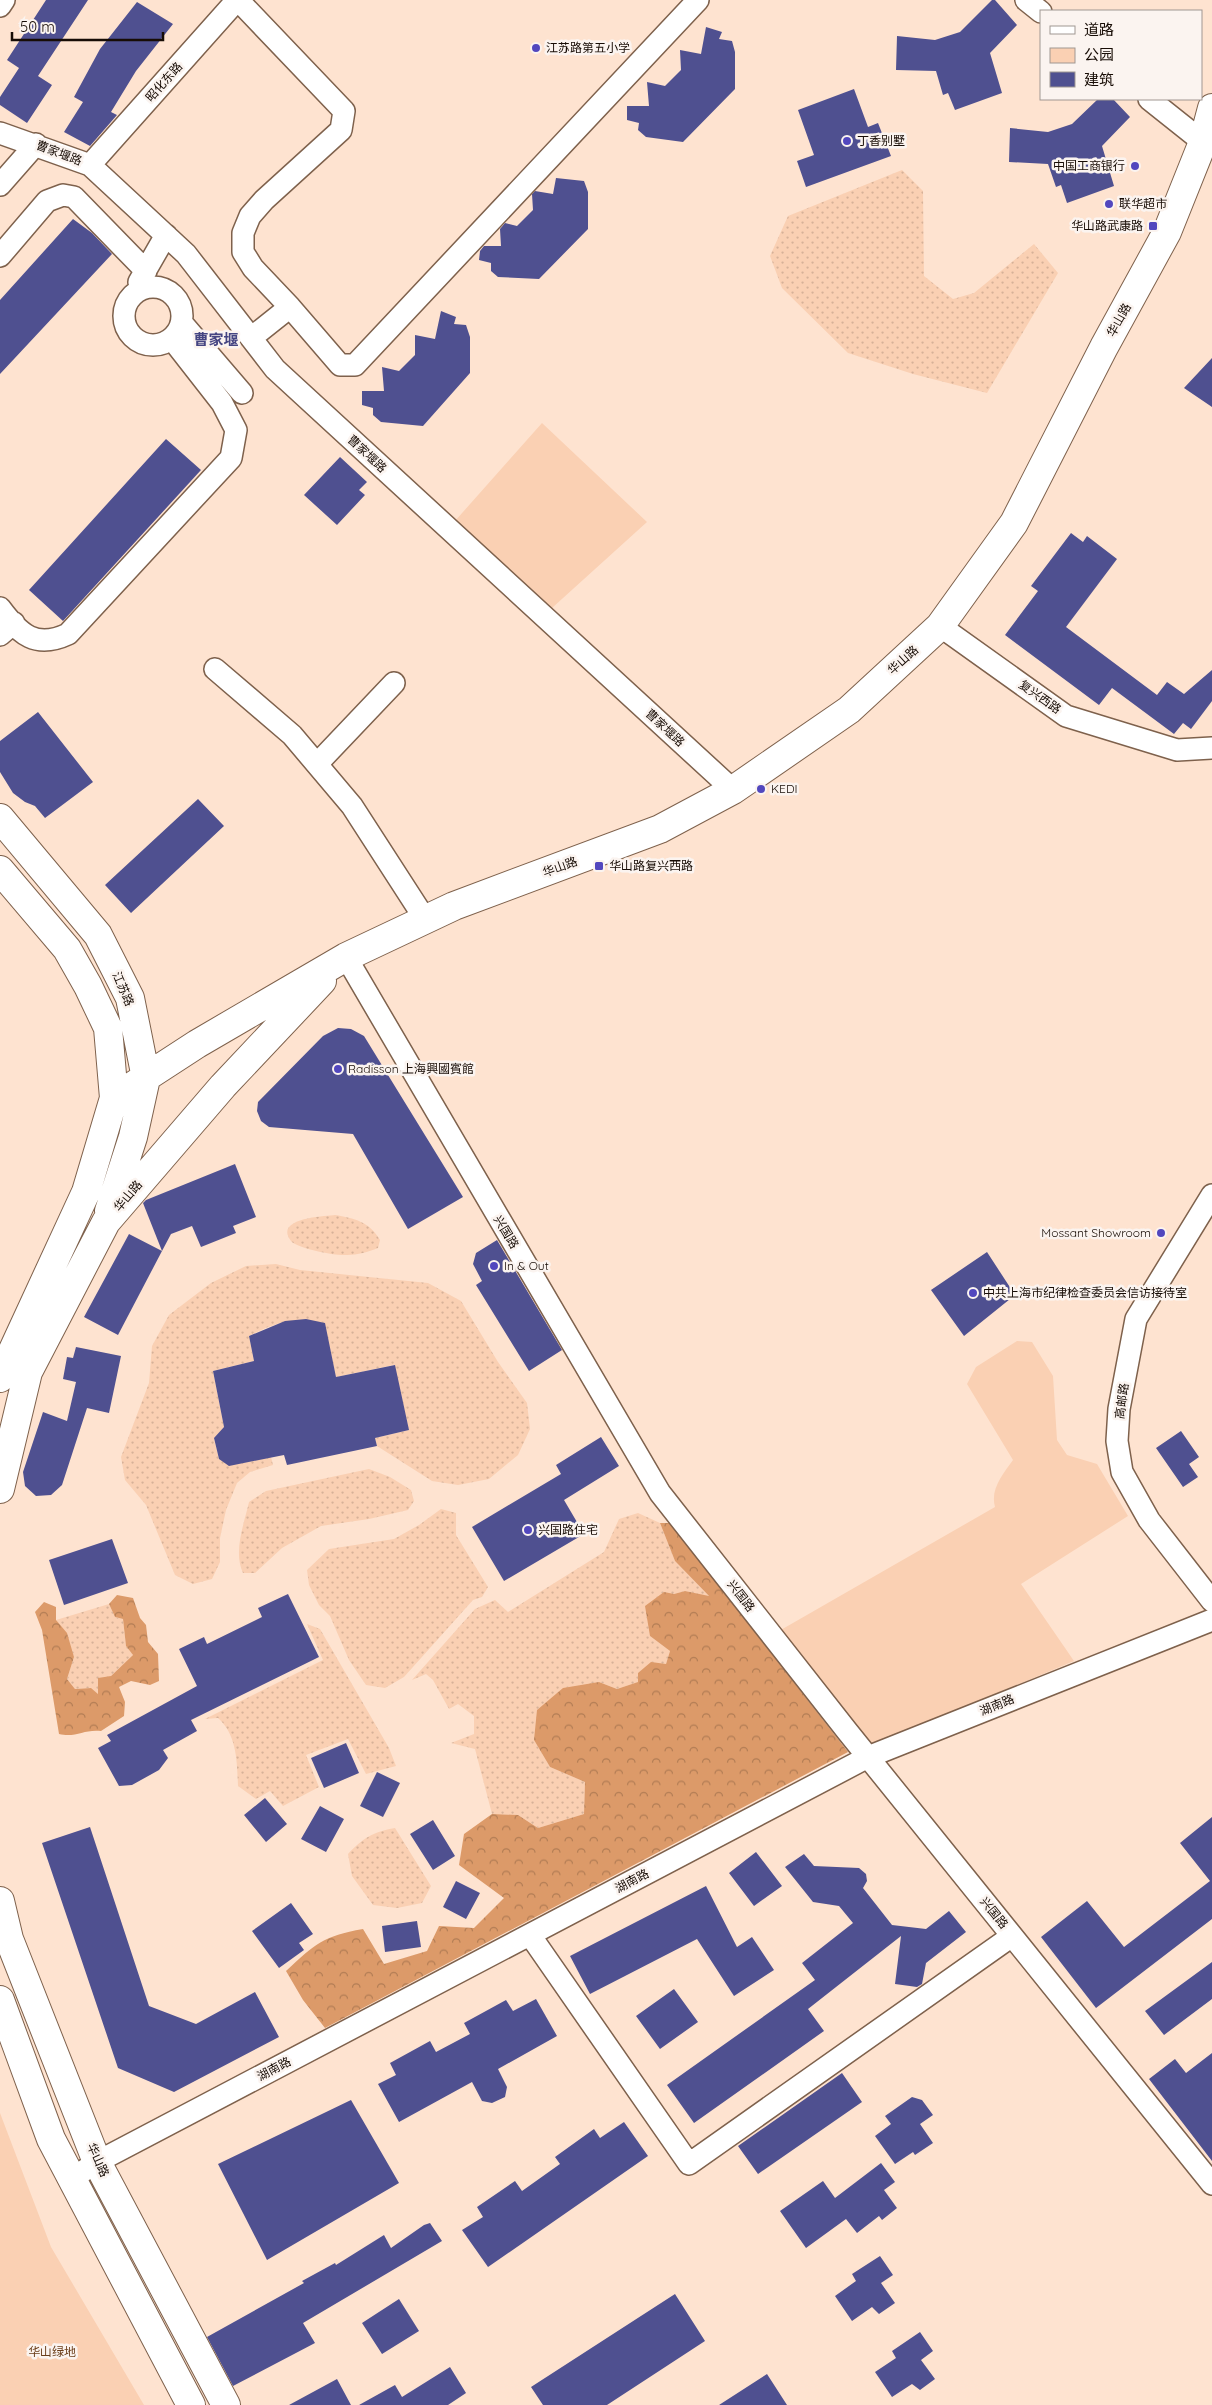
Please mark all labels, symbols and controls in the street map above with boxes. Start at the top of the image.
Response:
scale bar [12,10,164,42]
legend [1040,10,1202,100]
text: 50 m [20,17,55,36]
text: 道路 [1084,20,1114,39]
place label: 江苏路第五小学 [546,40,630,55]
marker: 江苏路第五小学 [530,42,542,54]
text: 公园 [1084,45,1114,64]
street label: 昭化东路 [142,59,185,105]
text: 建筑 [1084,70,1114,89]
place label: 丁香别墅 [857,133,905,148]
marker: 丁香别墅 [841,135,853,147]
street label: 曹家堰路 [34,137,84,168]
place label: 中国工商银行 [1053,158,1125,173]
marker: 中国工商银行 [1129,160,1141,172]
place label: 联华超市 [1119,196,1167,211]
marker: 联华超市 [1103,198,1115,210]
place label: 华山路武康路 [1071,218,1143,233]
marker: 华山路武康路 [1147,220,1159,232]
street label: 华山路 [1103,300,1134,339]
district label: 曹家堰 [193,330,239,349]
street label: 曹家堰路 [345,432,390,475]
street label: 华山路 [884,642,921,677]
street label: 复兴西路 [1016,677,1064,717]
street label: 曹家堰路 [643,706,688,749]
place label: KEDI [771,781,798,796]
marker: KEDI [755,783,767,795]
street label: 华山路 [540,853,579,880]
place label: 华山路复兴西路 [609,858,693,873]
marker: 华山路复兴西路 [593,860,605,872]
street label: 江苏路 [110,969,137,1008]
place label: Radisson 上海興國賓館 [348,1061,474,1076]
marker: Radisson 上海興國賓館 [332,1063,344,1075]
street label: 华山路 [110,1177,145,1214]
street label: 兴国路 [491,1212,522,1251]
place label: Mossant Showroom [1041,1225,1151,1240]
marker: Mossant Showroom [1155,1227,1167,1239]
place label: In & Out [504,1258,549,1273]
marker: In & Out [488,1260,500,1272]
place label: 中共上海市纪律检查委员会信访接待室 [983,1285,1187,1300]
marker: 中共上海市纪律检查委员会信访接待室 [967,1287,979,1299]
street label: 高邮路 [1112,1382,1131,1420]
place label: 兴国路住宅 [538,1522,598,1537]
marker: 兴国路住宅 [522,1524,534,1536]
street label: 兴国路 [724,1577,758,1614]
street label: 湖南路 [977,1691,1016,1718]
street label: 湖南路 [612,1865,651,1896]
street label: 兴国路 [977,1894,1012,1931]
street label: 湖南路 [254,2053,293,2084]
street label: 华山路 [84,2140,113,2179]
park label: 华山绿地 [28,2344,76,2359]

